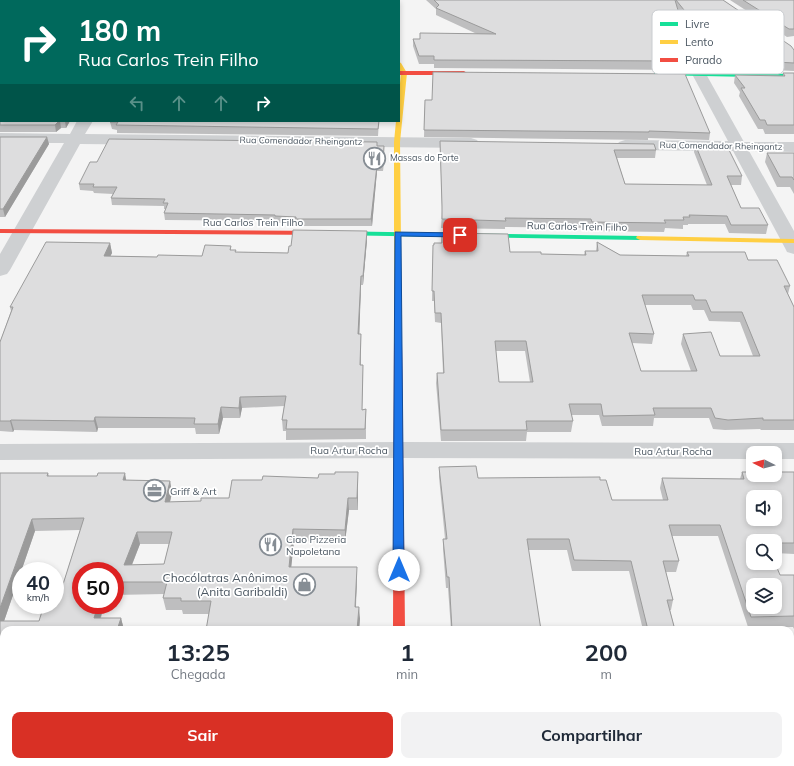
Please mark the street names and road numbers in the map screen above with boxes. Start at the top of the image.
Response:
street label: Rua Comendador Rheingantz [239,134,363,147]
street label: Rua Comendador Rheingantz [659,139,783,152]
street label: Rua Carlos Trein Filho [203,216,303,229]
street label: Rua Carlos Trein Filho [527,219,628,234]
street label: Rua Artur Rocha [310,444,388,457]
street label: Rua Artur Rocha [634,445,712,458]

